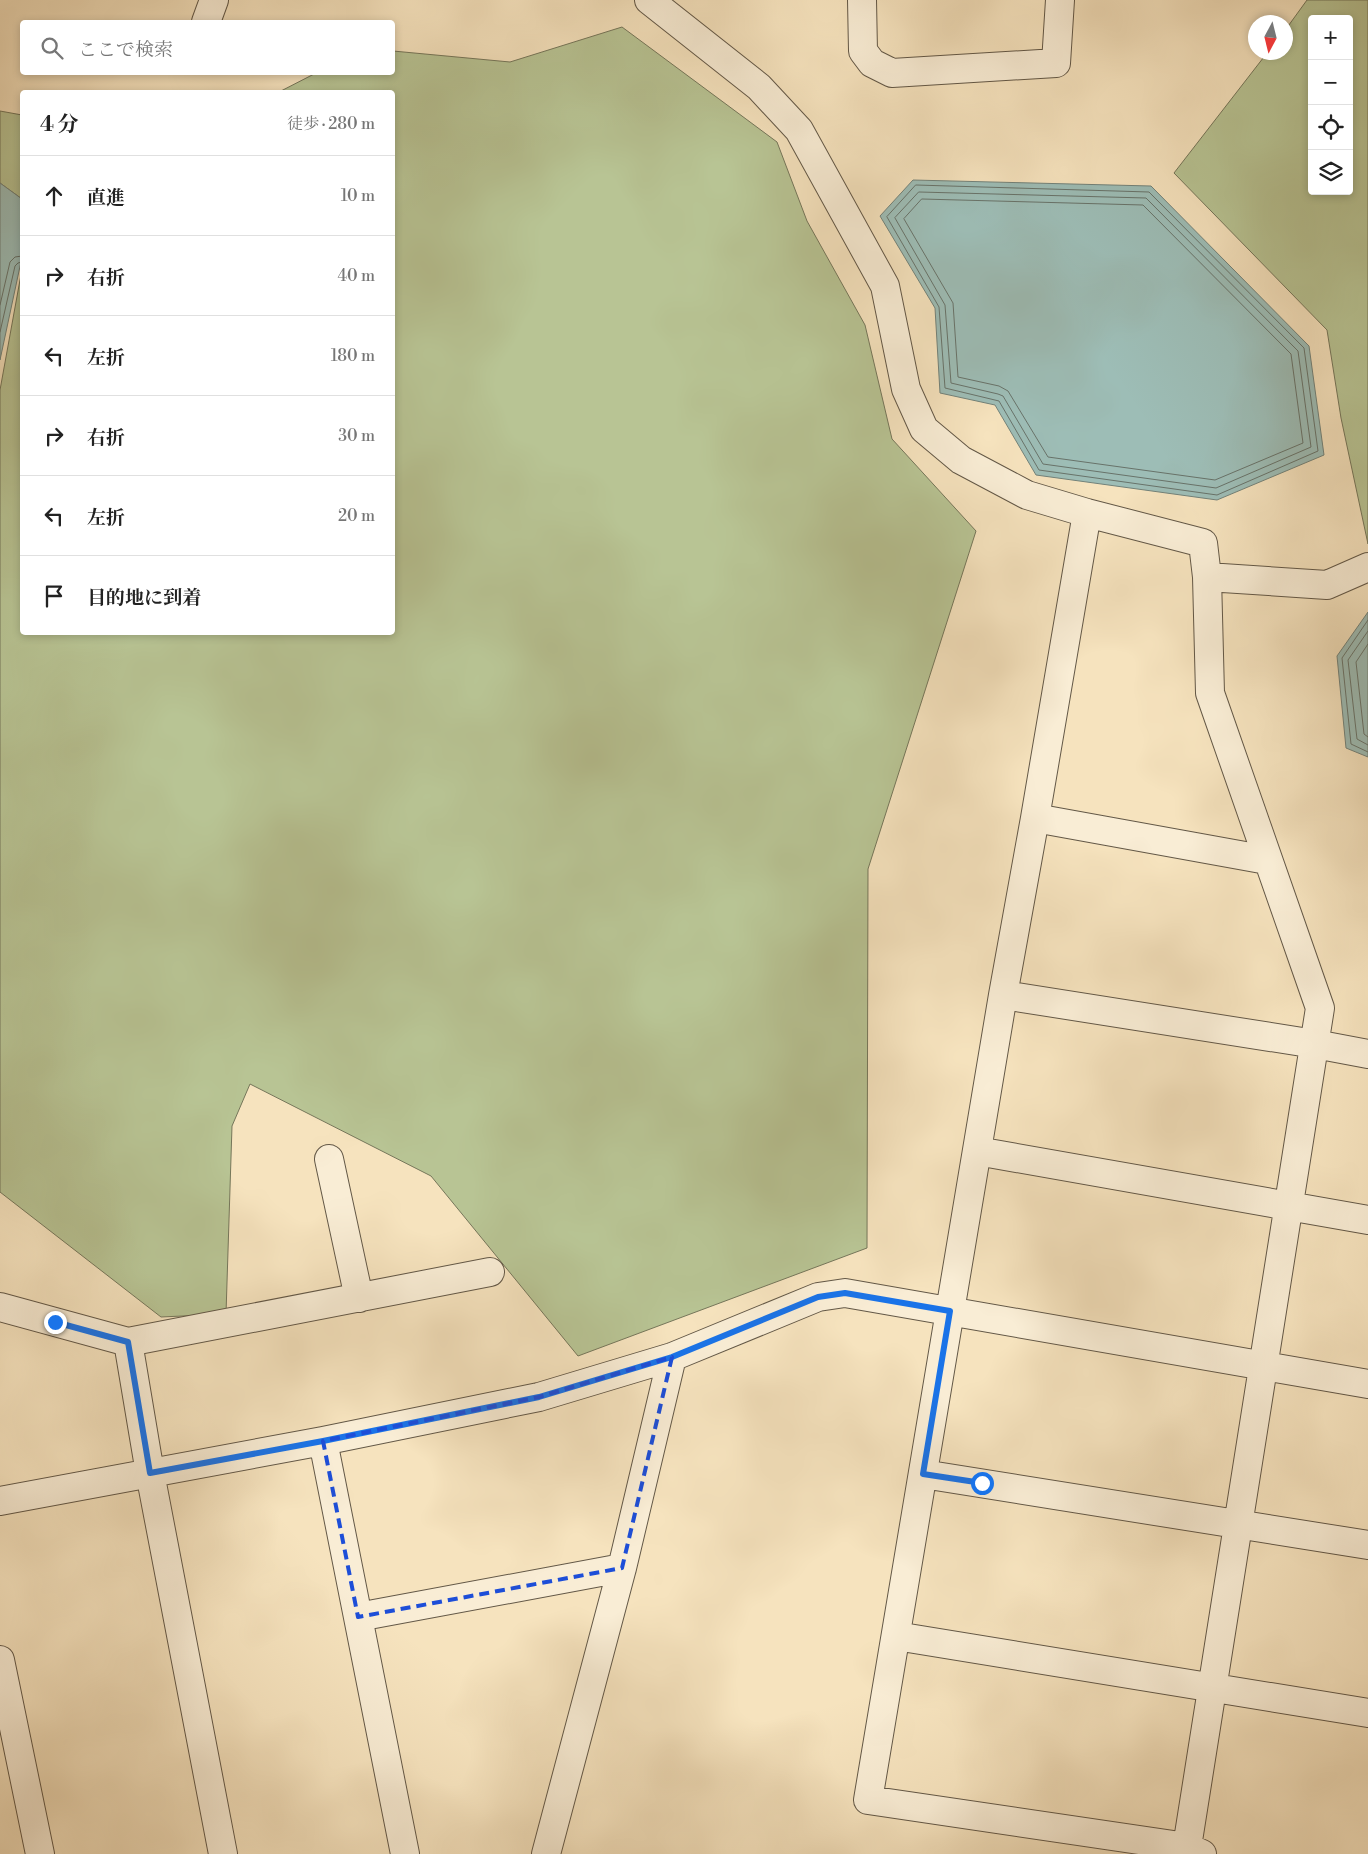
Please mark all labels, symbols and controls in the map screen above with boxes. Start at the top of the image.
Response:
north arrow [1248,15,1293,60]
map controls [1308,15,1353,195]
button: + [1308,15,1353,60]
search box [20,20,395,75]
icon: search [38,34,66,62]
text: ここで検索 [78,38,173,62]
button: − [1308,60,1353,105]
button: locate [1308,105,1353,150]
text: 4 分 [40,112,78,138]
text: 徒歩 · 280 m [287,114,375,134]
button: layers [1308,150,1353,195]
icon: ahead [40,182,68,210]
text: 直進 [87,186,125,210]
text: 10 m [341,186,375,206]
icon: right [40,262,68,290]
text: 右折 [87,266,125,290]
text: 40 m [338,266,375,286]
icon: left [40,342,68,370]
text: 左折 [87,346,125,370]
text: 180 m [331,346,375,366]
icon: right [40,422,68,450]
text: 右折 [87,426,125,450]
text: 30 m [338,426,375,446]
icon: left [40,502,68,530]
text: 左折 [87,506,125,530]
text: 20 m [338,506,375,526]
icon: arrive [40,582,68,610]
text: 目的地に到着 [87,586,201,610]
route end [44,1311,67,1334]
route start [971,1472,994,1495]

